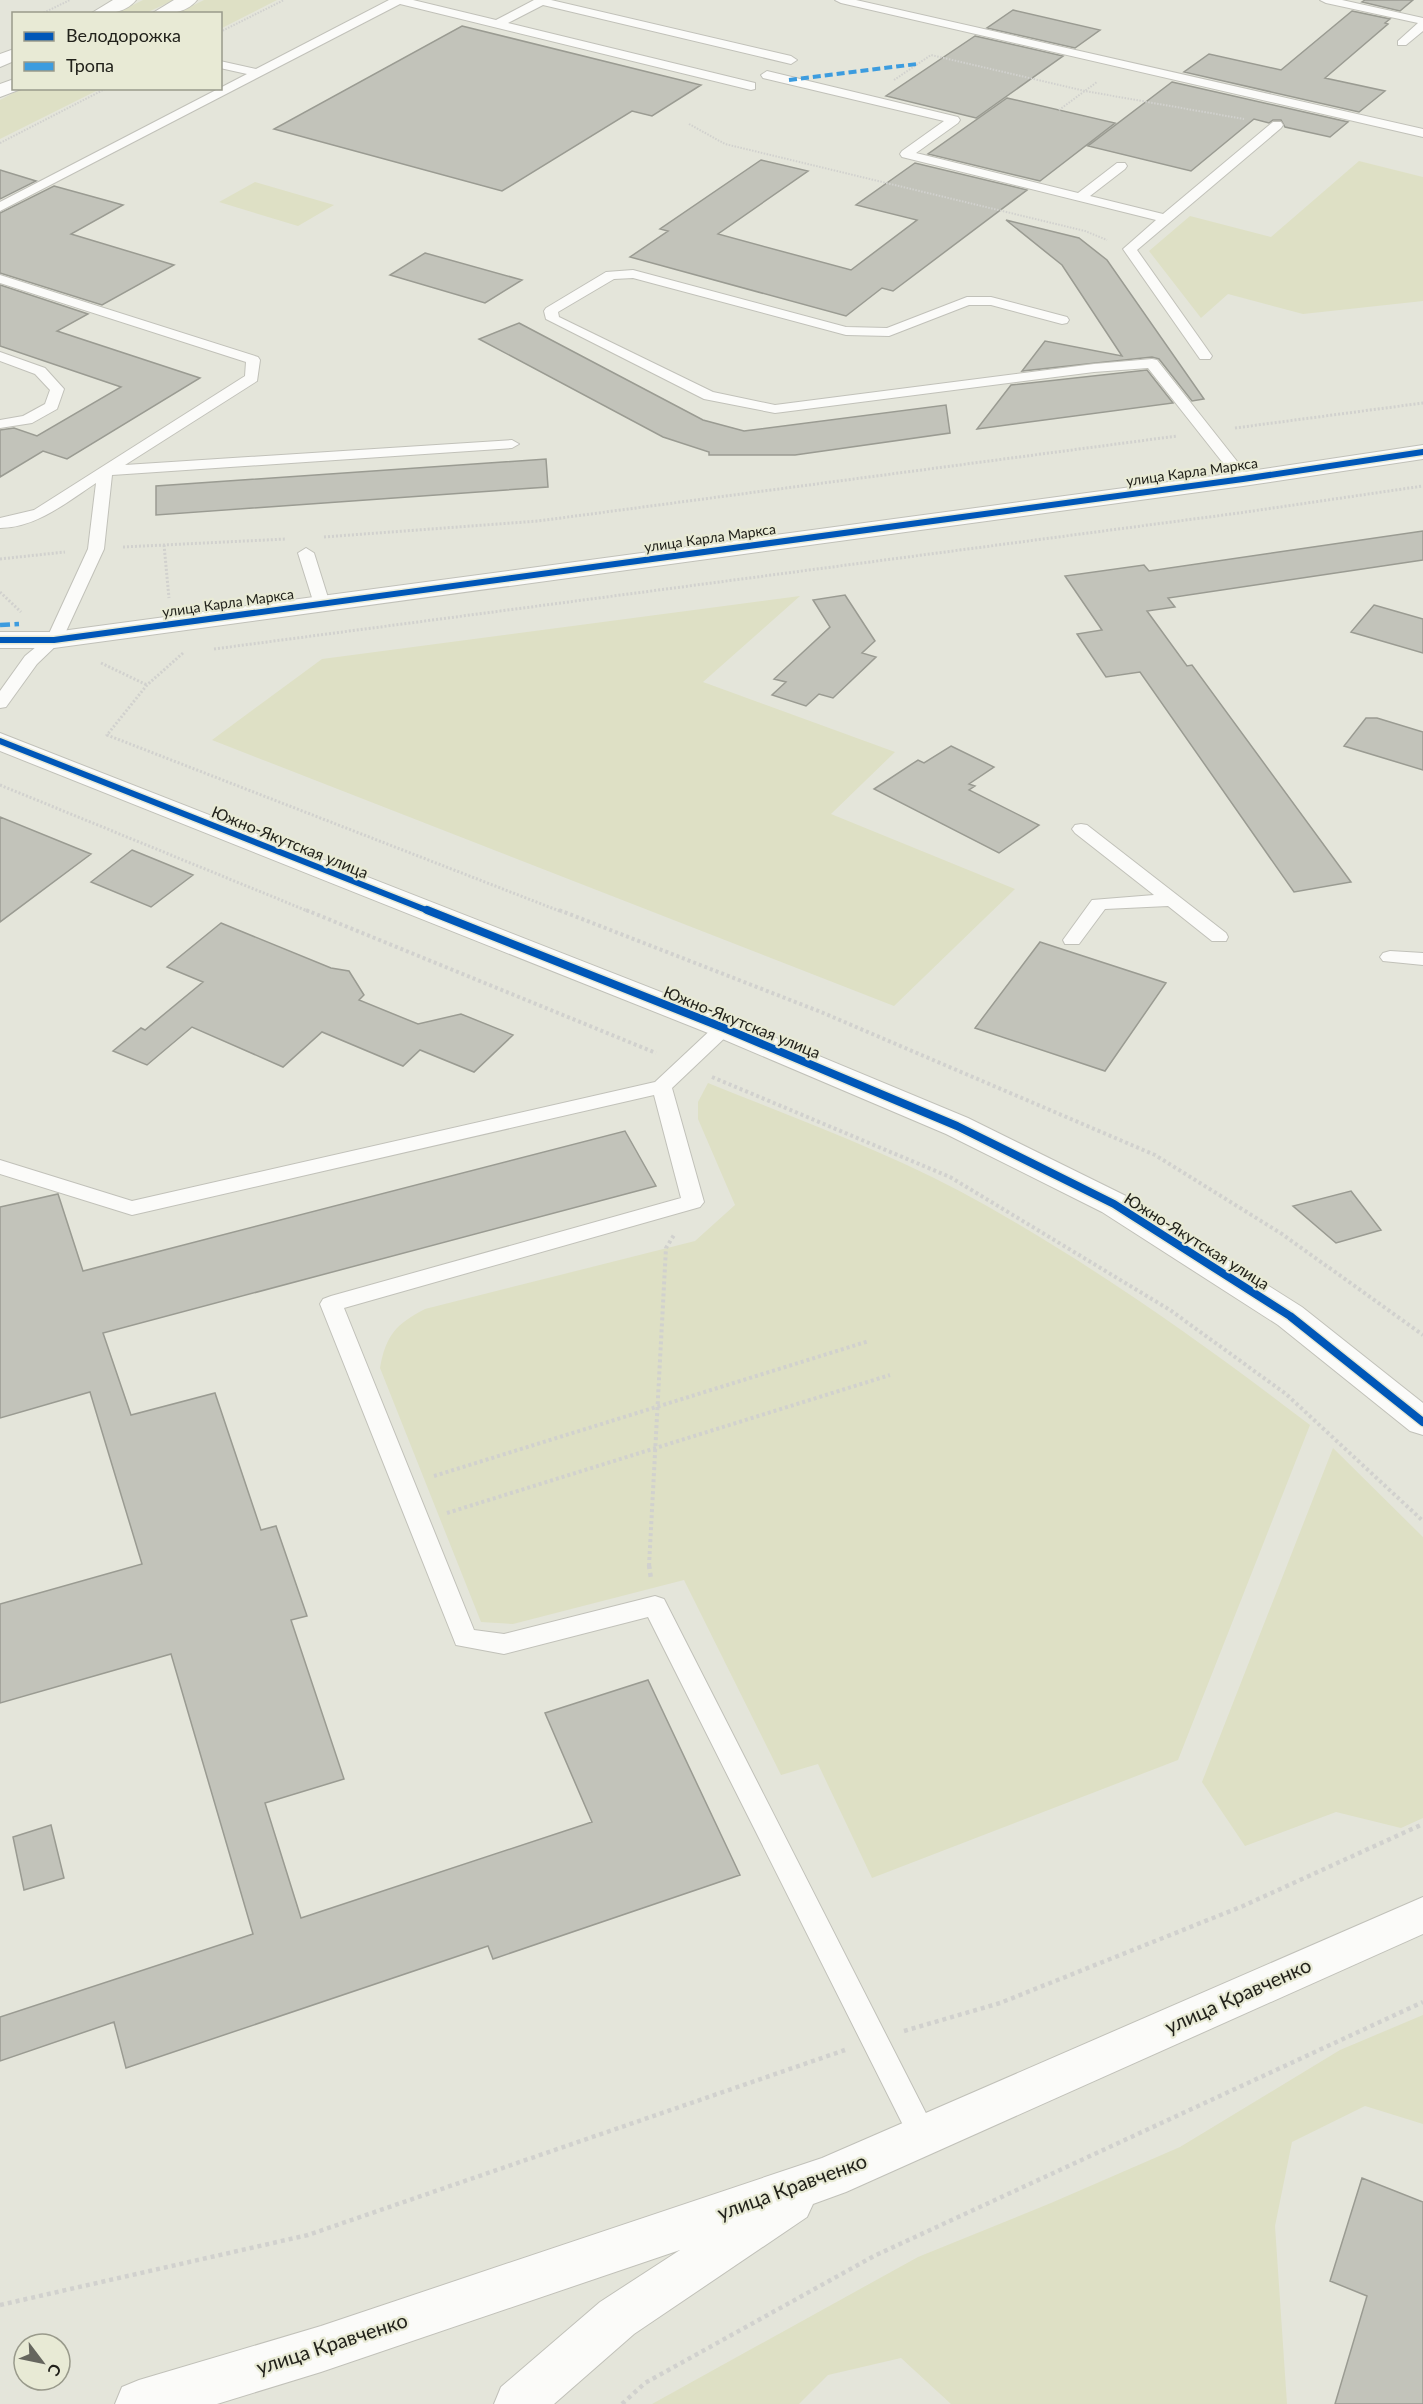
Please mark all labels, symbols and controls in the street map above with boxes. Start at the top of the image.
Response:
legend [12,12,222,90]
text: Велодорожка [66,24,181,46]
text: Тропа [66,54,114,76]
street label: улица Карла Маркса [1125,454,1259,489]
street label: улица Карла Маркса [643,520,777,555]
street label: улица Карла Маркса [161,585,295,620]
street label: Южно-Якутская улица [209,801,371,882]
street label: Южно-Якутская улица [661,981,823,1062]
street label: Южно-Якутская улица [1121,1188,1273,1293]
street label: улица Кравченко [1161,1952,1314,2038]
street label: улица Кравченко [714,2148,870,2224]
street label: улица Кравченко [253,2307,410,2379]
north arrow [12,2332,72,2392]
text: С [44,2361,66,2380]

